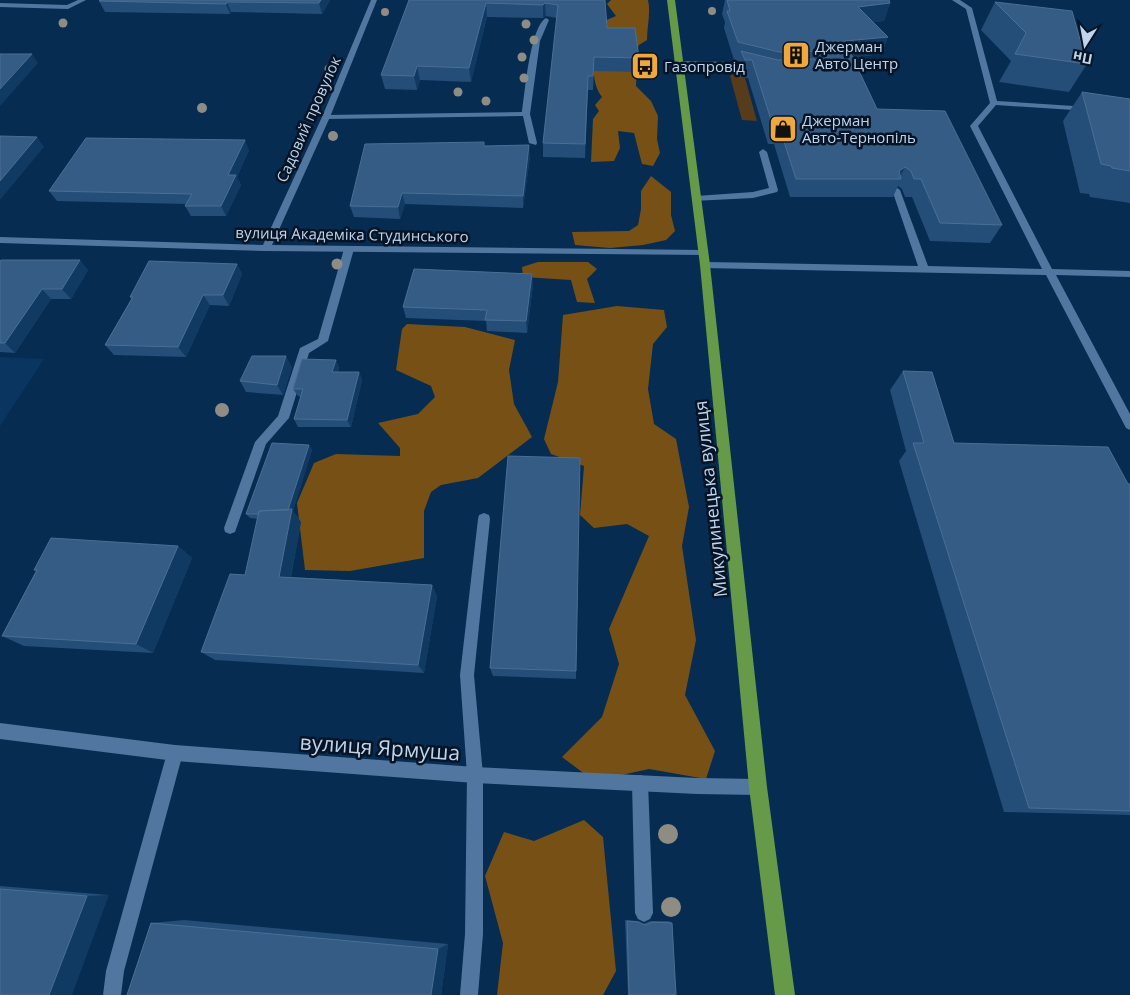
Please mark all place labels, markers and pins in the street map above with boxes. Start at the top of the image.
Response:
place label: Джерман Авто Центр [815,36,898,73]
building icon: Джерман Авто Центр [781,40,811,70]
bus stop icon: Газопровід [630,51,660,81]
place label: Газопровід [664,56,745,76]
place label: Джерман Авто-Тернопіль [802,110,916,147]
shop icon: Джерман Авто-Тернопіль [768,114,798,144]

